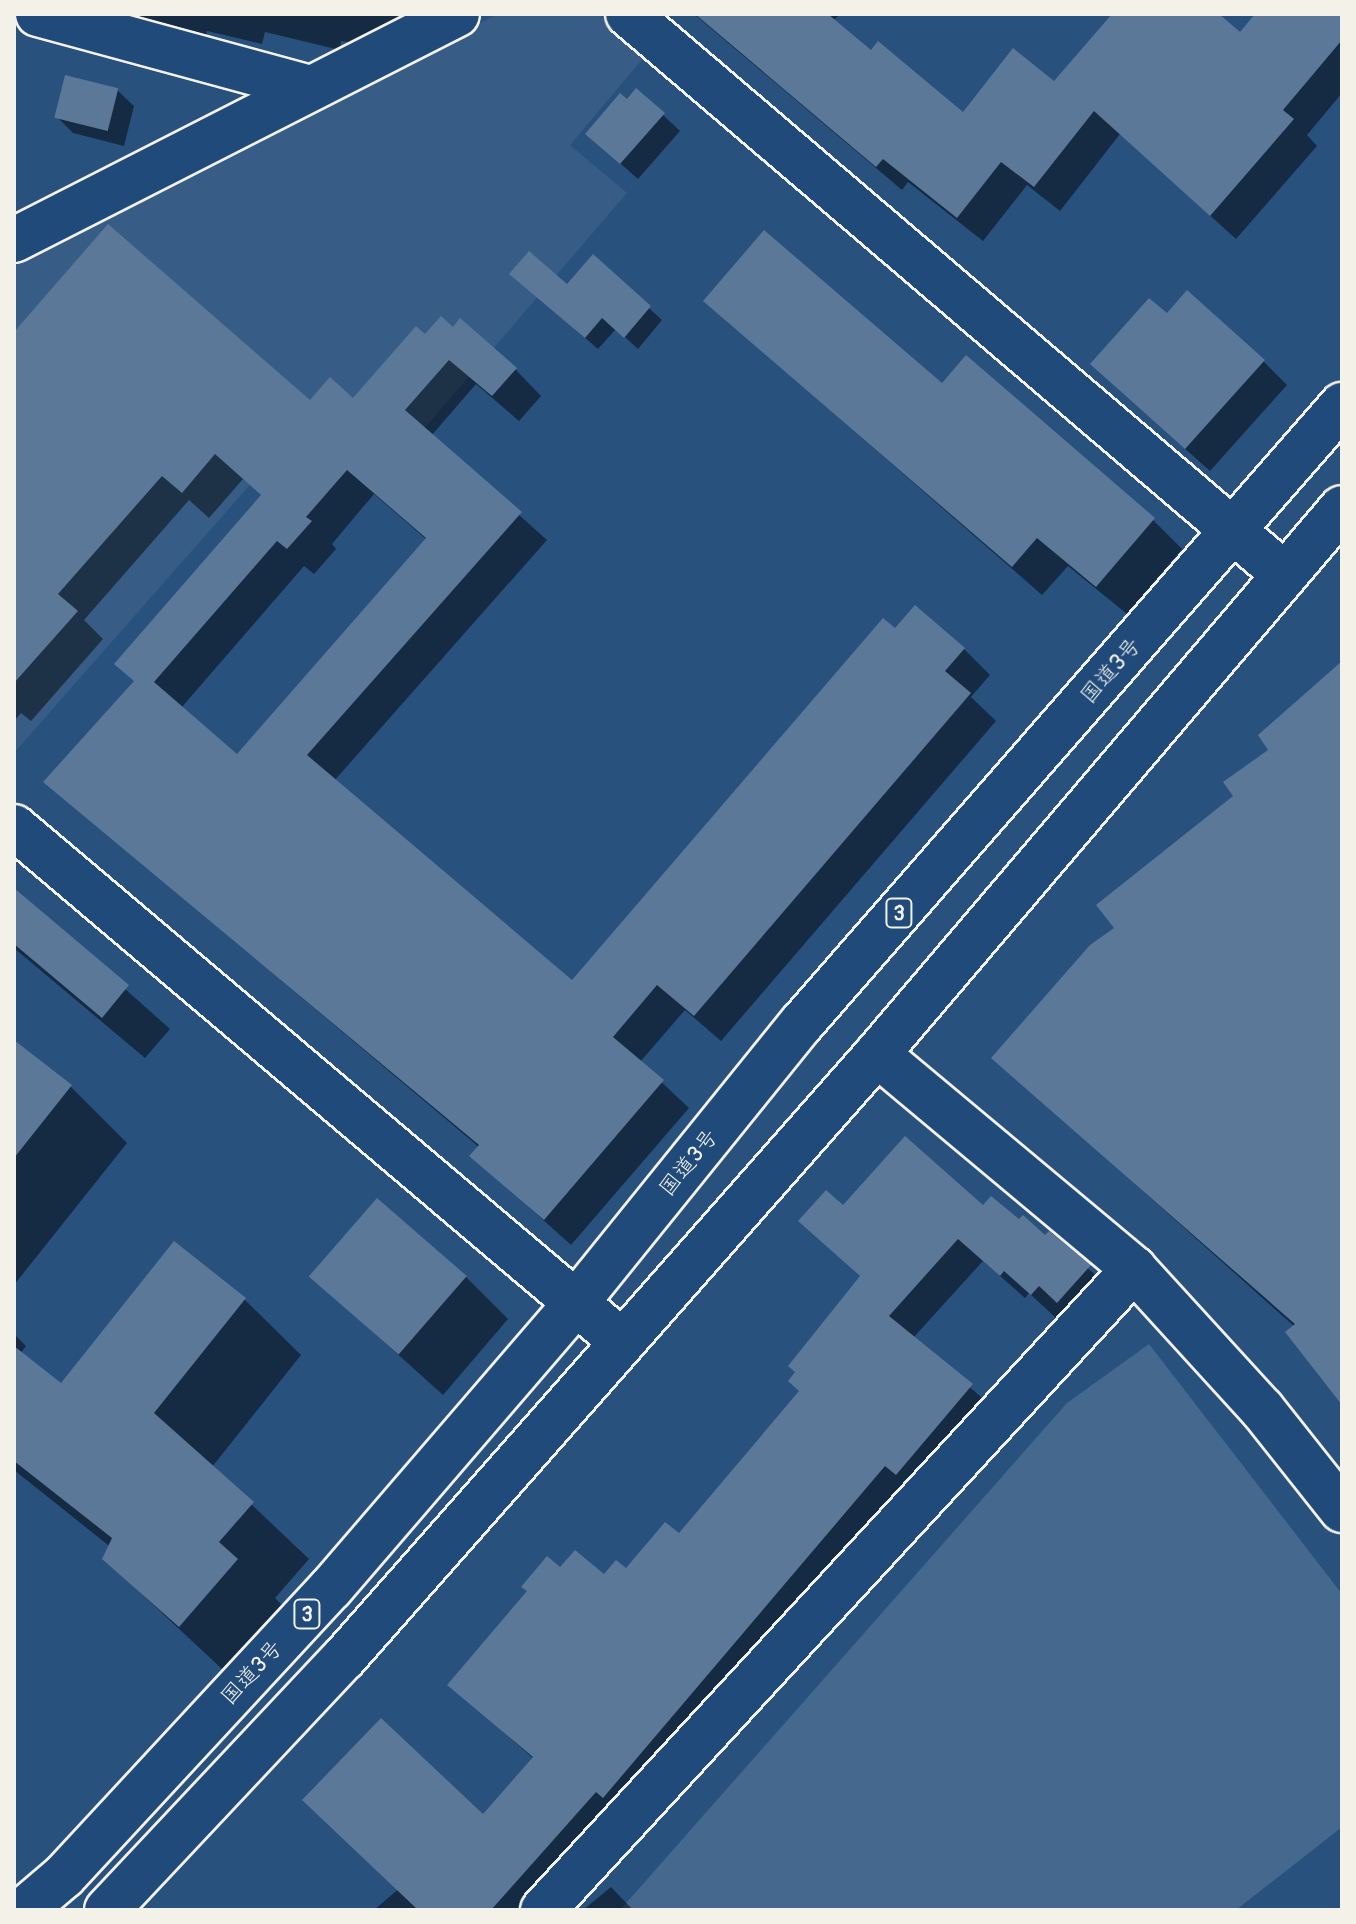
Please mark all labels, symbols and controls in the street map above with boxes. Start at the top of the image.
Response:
street label: 国道3号 [1075,633,1147,709]
road number: 3 [885,897,913,929]
street label: 国道3号 [654,1124,724,1202]
road number: 3 [293,1598,321,1630]
street label: 国道3号 [216,1635,288,1711]

